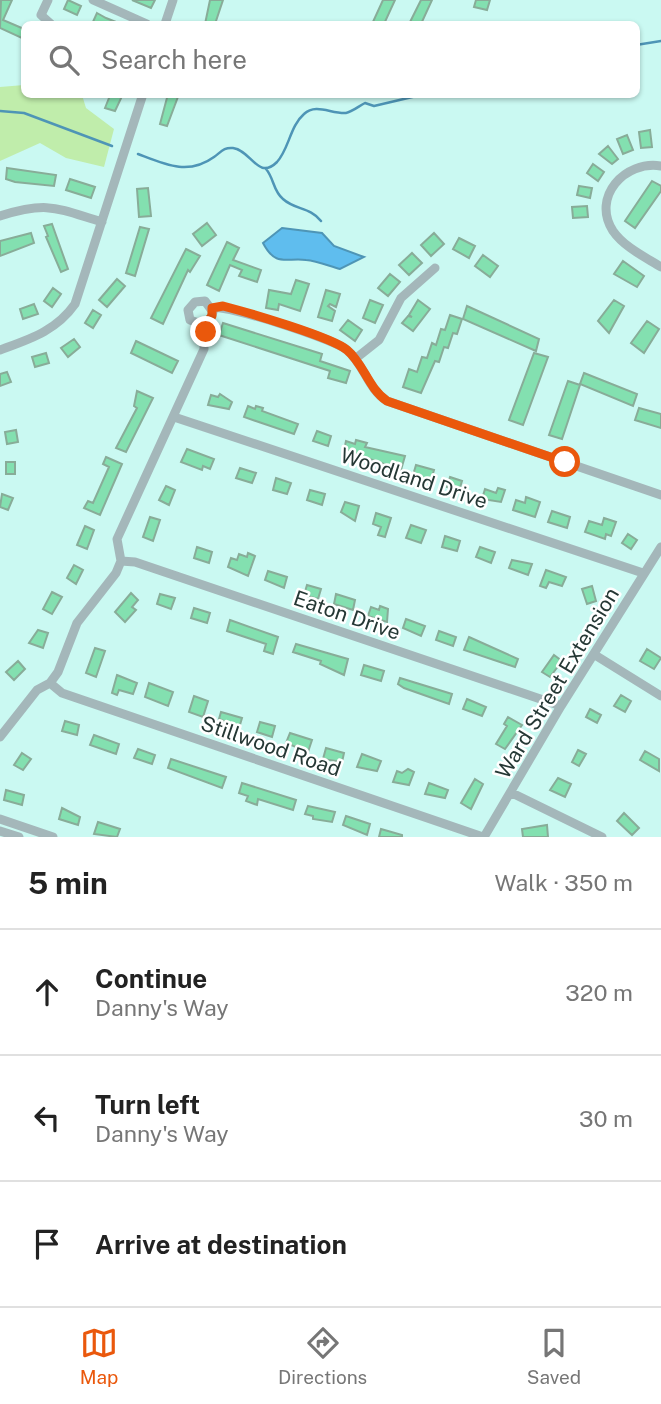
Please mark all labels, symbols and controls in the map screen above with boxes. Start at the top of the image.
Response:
search box [21,21,640,98]
icon: search [45,41,83,79]
text: Search here [101,44,247,75]
route end [190,316,221,347]
street label: Woodland Drive [337,442,491,514]
route start [549,446,580,477]
street label: Ward Street Extension [490,583,624,783]
street label: Eaton Drive [290,585,404,645]
street label: Stillwood Road [198,710,344,782]
text: 5 min [28,865,108,901]
text: Walk · 350 m [494,869,633,896]
text: Continue [95,963,207,994]
icon: ahead [28,973,66,1011]
text: 320 m [565,979,633,1006]
text: Danny's Way [95,994,229,1021]
text: Turn left [95,1089,200,1120]
icon: left [28,1099,66,1137]
text: 30 m [579,1105,633,1132]
text: Danny's Way [95,1120,229,1147]
icon: arrive [28,1225,66,1263]
text: Arrive at destination [95,1229,347,1260]
tab: Map [80,1324,118,1388]
tab: Directions [278,1324,367,1388]
tab: Saved [527,1324,581,1388]

